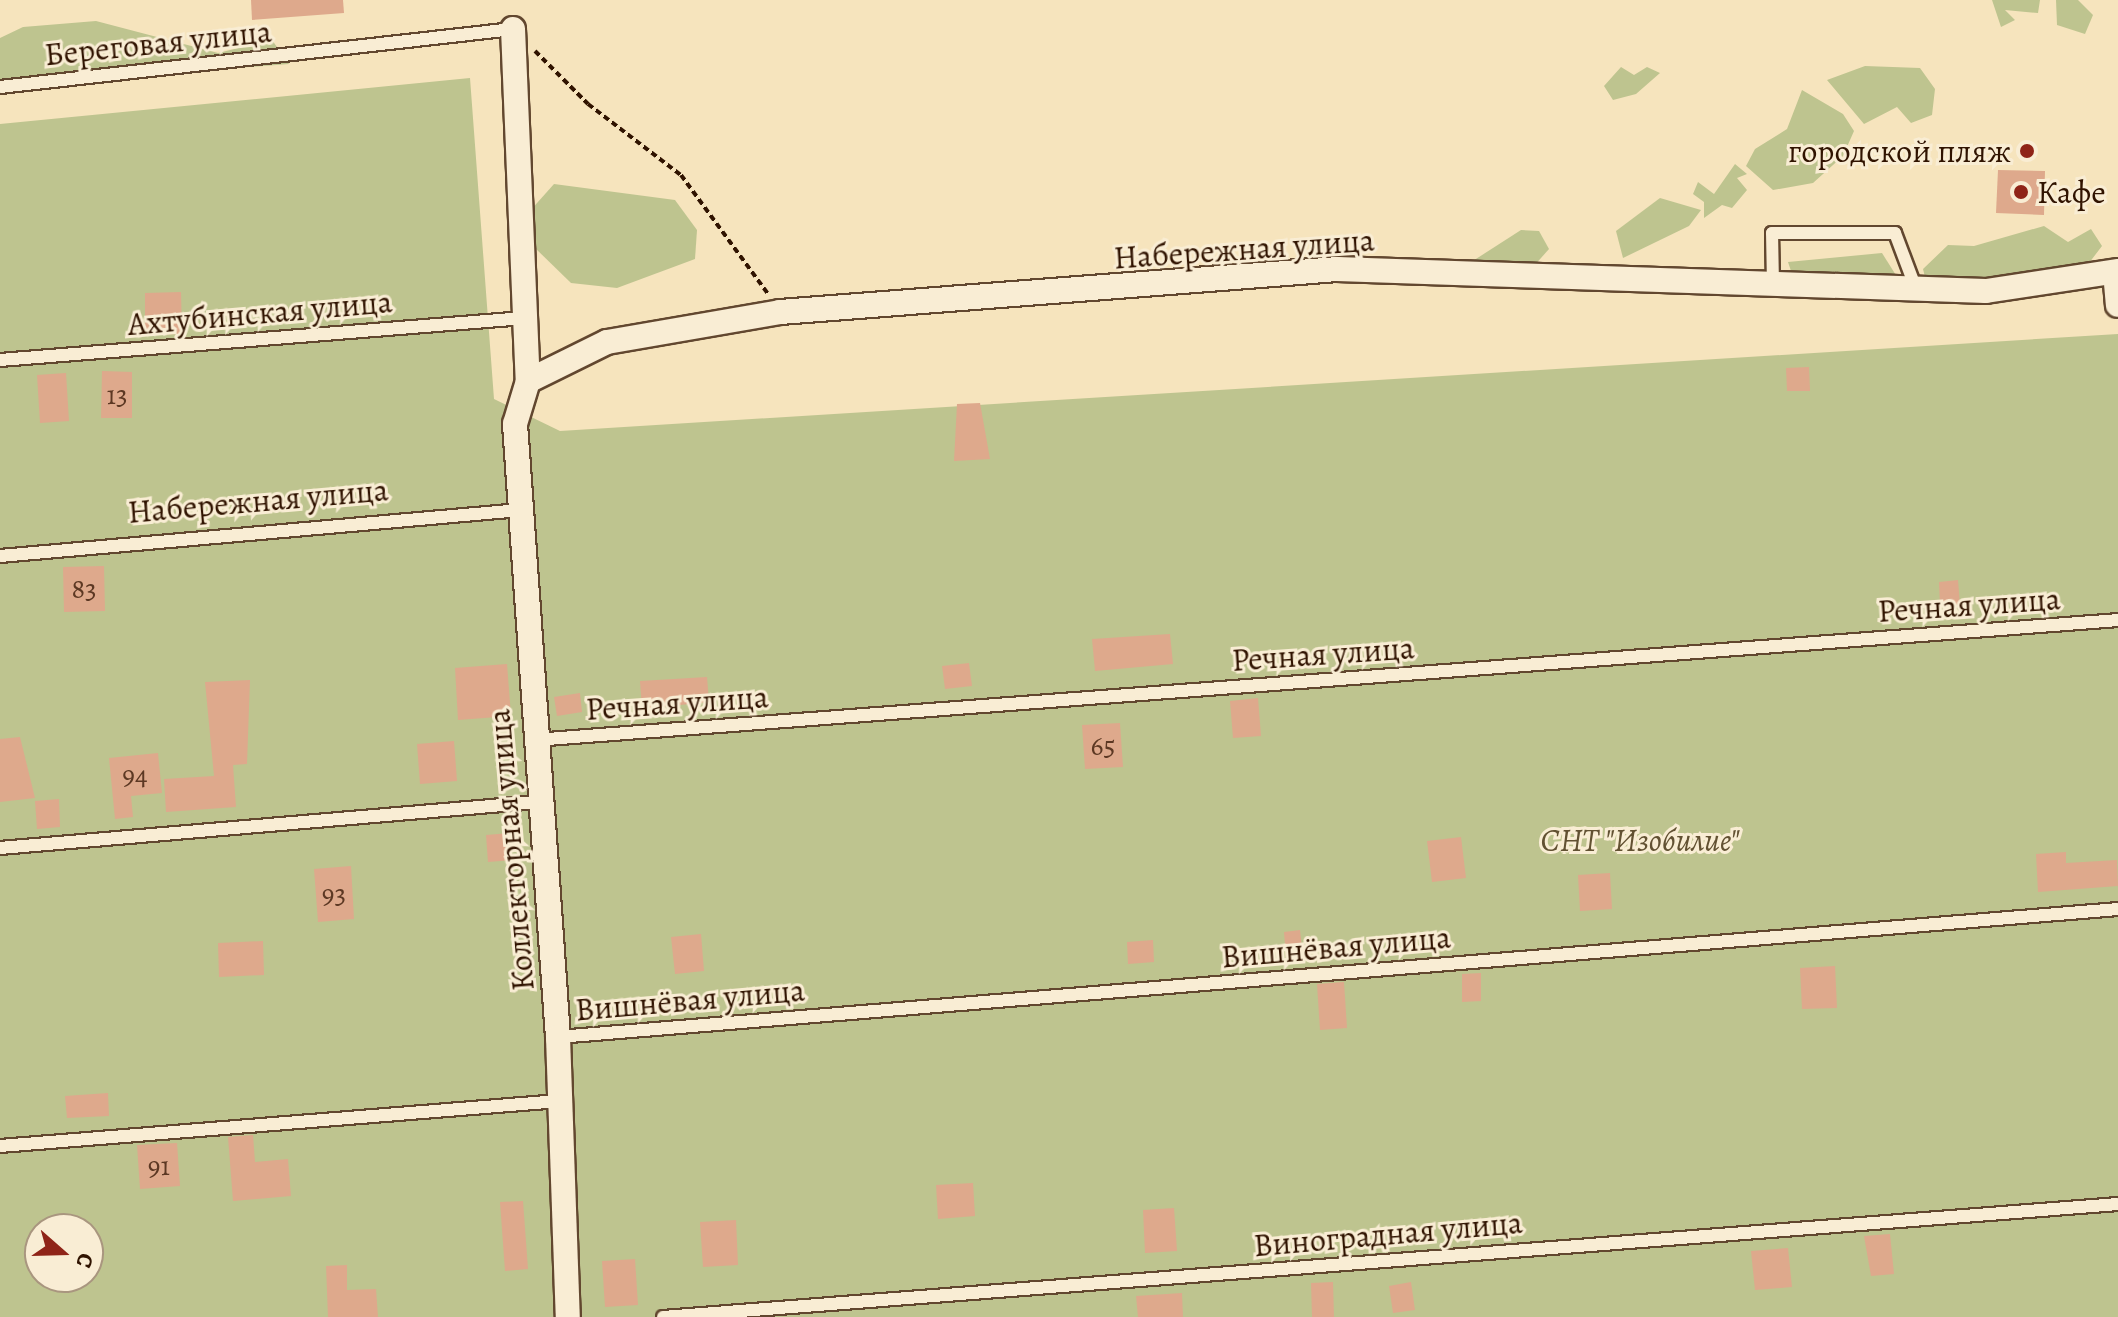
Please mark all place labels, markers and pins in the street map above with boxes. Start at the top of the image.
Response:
place label: городской пляж [1788,132,2011,170]
marker: городской пляж [2018,142,2036,160]
place label: Кафе [2037,173,2106,211]
marker: Кафе [2012,183,2030,201]

